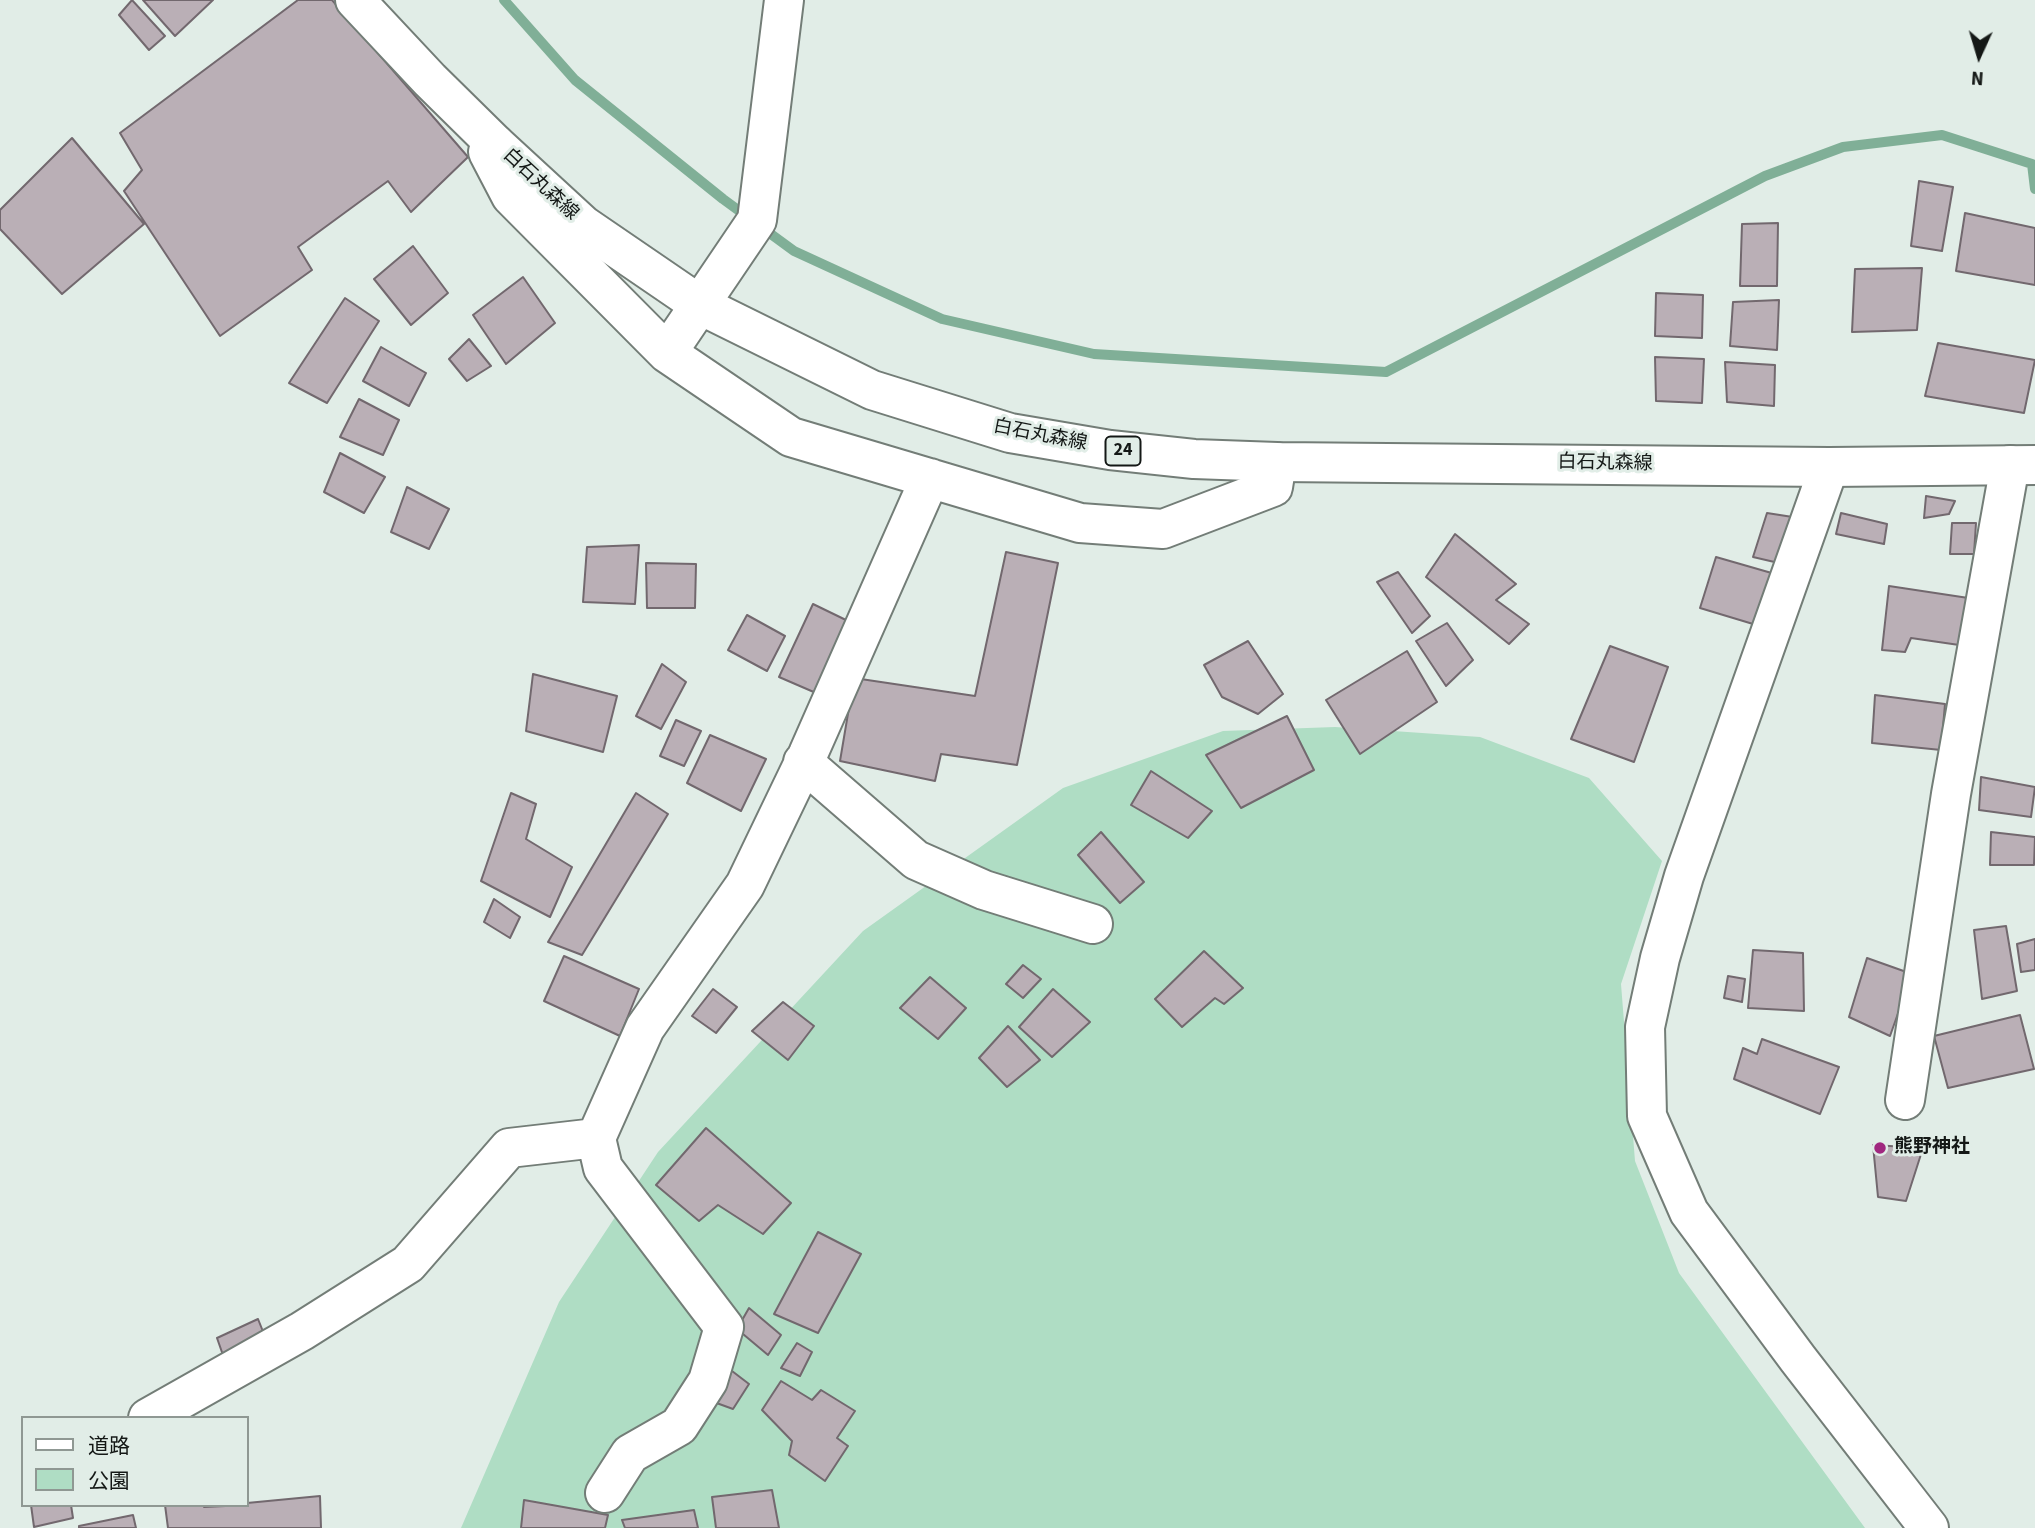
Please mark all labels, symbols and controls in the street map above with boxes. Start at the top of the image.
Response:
north arrow [1944,21,2014,91]
text: N [1970,64,1985,91]
street label: 白石丸森線 [497,144,583,226]
street label: 白石丸森線 [991,416,1089,456]
road number: 24 [1106,436,1140,466]
street label: 白石丸森線 [1557,452,1653,476]
place label: 熊野神社 [1894,1137,1970,1159]
marker: 熊野神社 [1872,1140,1888,1156]
legend [21,1416,248,1507]
text: 道路 [88,1431,130,1461]
text: 公園 [88,1466,130,1496]

